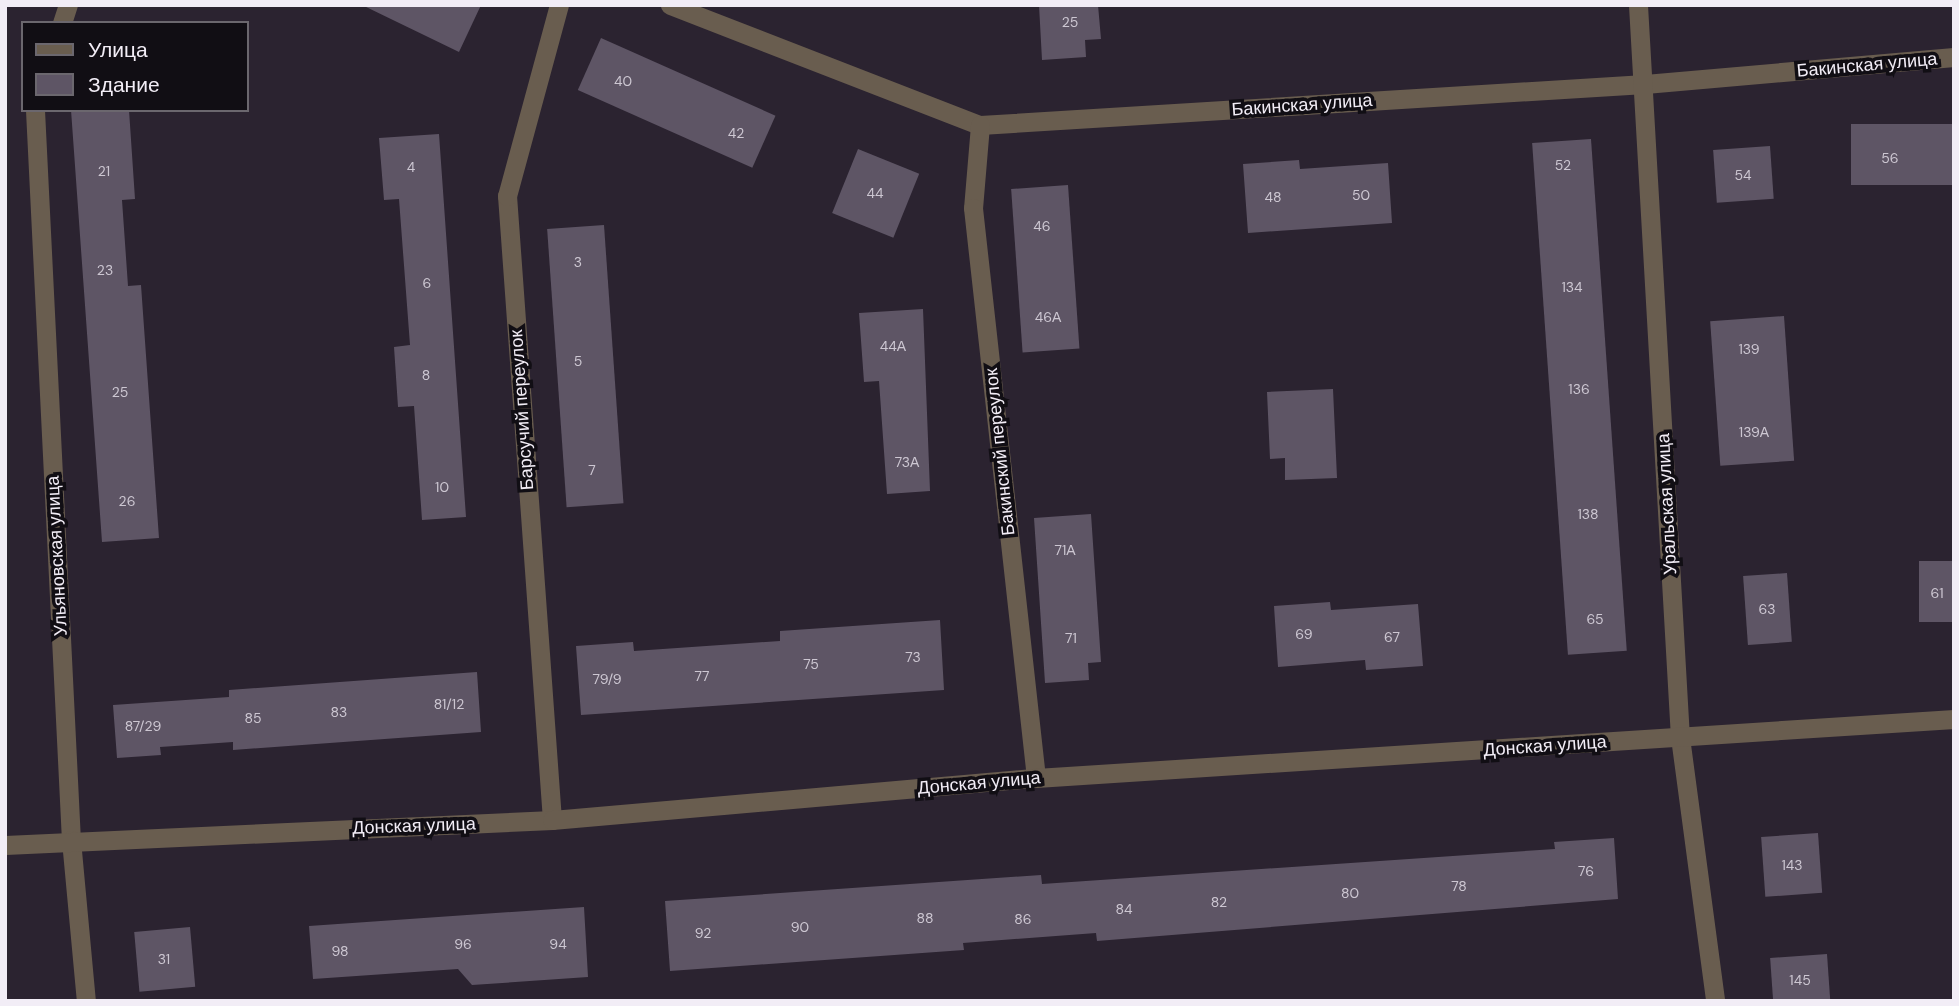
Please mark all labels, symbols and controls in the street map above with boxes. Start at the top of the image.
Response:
house number: 25 [1062,14,1078,30]
legend [21,21,248,112]
text: Улица [88,36,148,64]
street label: Бакинская улица [1796,48,1938,82]
text: Здание [88,71,160,99]
house number: 40 [614,73,632,89]
street label: Бакинская улица [1231,89,1373,121]
house number: 42 [728,125,744,141]
house number: 56 [1881,150,1899,166]
house number: 52 [1555,157,1571,173]
house number: 4 [407,159,415,175]
house number: 21 [98,163,110,179]
house number: 54 [1734,167,1752,183]
house number: 44 [867,185,883,201]
house number: 50 [1352,187,1370,203]
house number: 48 [1264,189,1282,205]
house number: 46 [1033,218,1051,234]
house number: 3 [574,254,582,270]
house number: 23 [97,262,113,278]
house number: 6 [423,275,431,291]
house number: 134 [1561,279,1583,295]
house number: 46А [1035,309,1061,325]
street label: Барсучий переулок [506,329,538,491]
house number: 44А [880,338,906,354]
house number: 139 [1738,341,1760,357]
house number: 5 [574,353,582,369]
house number: 8 [422,367,430,383]
street label: Бакинский переулок [980,367,1020,537]
house number: 136 [1568,381,1590,397]
house number: 25 [112,384,128,400]
house number: 139А [1739,424,1769,440]
street label: Уральская улица [1653,433,1681,575]
house number: 73А [895,454,919,470]
house number: 7 [588,462,596,478]
street label: Ульяновская улица [42,475,72,637]
house number: 10 [435,479,449,495]
house number: 26 [119,493,135,509]
house number: 138 [1577,506,1599,522]
house number: 71А [1054,542,1076,558]
house number: 61 [1930,585,1944,601]
house number: 63 [1758,601,1776,617]
house number: 65 [1586,611,1604,627]
house number: 69 [1295,626,1313,642]
house number: 67 [1384,629,1400,645]
house number: 71 [1065,630,1077,646]
house number: 73 [905,649,921,665]
house number: 75 [803,656,819,672]
house number: 77 [695,668,709,684]
house number: 79/9 [593,671,621,687]
house number: 81/12 [434,696,464,712]
house number: 83 [331,704,347,720]
house number: 85 [244,710,262,726]
house number: 87/29 [125,718,161,734]
street label: Донская улица [1483,731,1607,761]
street label: Донская улица [916,767,1042,799]
street label: Донская улица [352,813,476,839]
house number: 143 [1781,857,1803,873]
house number: 76 [1578,863,1594,879]
house number: 78 [1451,878,1467,894]
house number: 80 [1341,885,1359,901]
house number: 82 [1211,894,1227,910]
house number: 84 [1115,901,1133,917]
house number: 88 [916,910,934,926]
house number: 86 [1014,911,1032,927]
house number: 90 [791,919,809,935]
house number: 92 [695,925,711,941]
house number: 96 [454,936,472,952]
house number: 94 [549,936,567,952]
house number: 98 [331,943,349,959]
house number: 31 [158,951,170,967]
house number: 145 [1789,972,1811,988]

